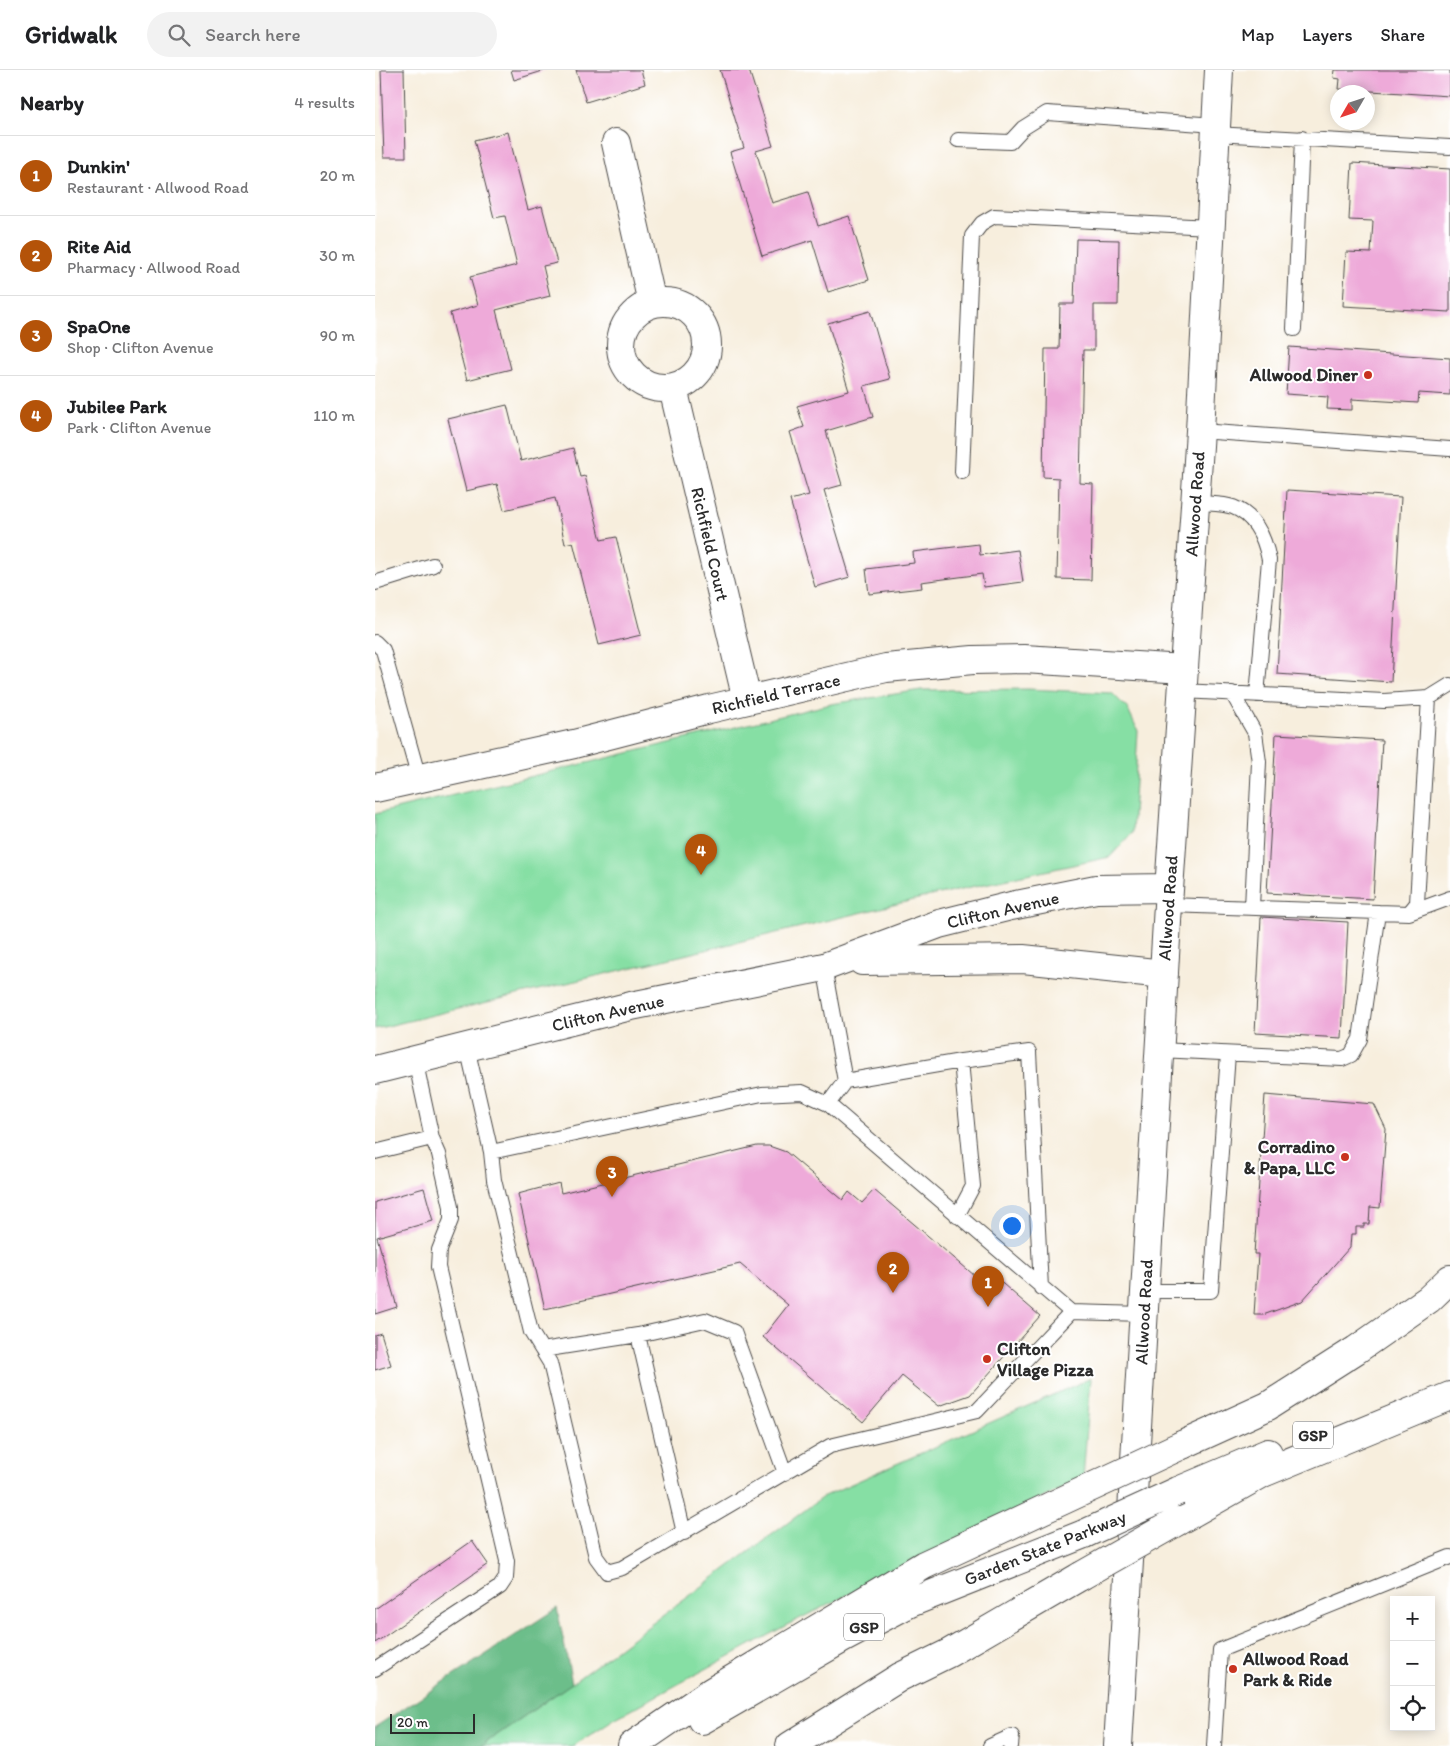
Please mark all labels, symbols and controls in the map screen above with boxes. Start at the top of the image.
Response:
search box [147,12,497,57]
text: Gridwalk [25,20,117,49]
icon: search [165,21,193,49]
text: Search here [205,23,301,46]
text: Map [1241,24,1274,46]
text: Layers [1302,24,1352,46]
text: Share [1380,24,1425,46]
north arrow [1330,85,1375,130]
text: Nearby [20,90,84,115]
text: 4 results [294,93,355,112]
text: Dunkin' [67,155,130,178]
text: 1 [32,166,40,185]
text: 20 m [320,166,355,185]
text: Restaurant · Allwood Road [67,178,248,197]
text: Rite Aid [67,235,131,258]
text: 2 [32,246,40,265]
text: 30 m [319,246,355,265]
text: Pharmacy · Allwood Road [67,258,240,277]
text: SpaOne [67,315,131,338]
text: 3 [32,326,40,345]
text: 90 m [320,326,355,345]
text: Shop · Clifton Avenue [67,338,214,357]
place label: Allwood Diner [1249,364,1359,386]
marker: Allwood Diner [1362,369,1374,381]
text: Jubilee Park [67,395,167,418]
text: 4 [31,406,41,425]
text: 110 m [313,406,355,425]
text: Park · Clifton Avenue [67,418,211,437]
street label: Allwood Road [1180,450,1210,557]
street label: Richfield Court [686,485,734,603]
street label: Richfield Terrace [710,669,842,719]
pin: 4 [685,834,717,875]
street label: Allwood Road [1153,854,1183,961]
street label: Clifton Avenue [945,886,1061,934]
street label: Clifton Avenue [550,989,666,1037]
place label: Corradino & Papa, LLC [1244,1136,1335,1179]
marker: Corradino & Papa, LLC [1339,1151,1351,1163]
pin: 3 [596,1156,628,1197]
your location [999,1213,1025,1239]
pin: 2 [877,1252,909,1293]
street label: Allwood Road [1130,1258,1158,1365]
pin: 1 [972,1266,1004,1307]
place label: Clifton Village Pizza [997,1338,1094,1381]
marker: Clifton Village Pizza [981,1353,993,1365]
road number: GSP [1293,1422,1333,1448]
street label: Garden State Parkway [961,1505,1130,1591]
map controls [1390,1596,1435,1731]
button: + [1390,1596,1435,1641]
road number: GSP [844,1614,884,1640]
button: − [1390,1641,1435,1686]
place label: Allwood Road Park & Ride [1242,1648,1349,1691]
marker: Allwood Road Park & Ride [1227,1663,1239,1675]
button: locate [1390,1686,1435,1731]
scale bar [390,1711,475,1734]
text: 20 m [397,1714,428,1731]

